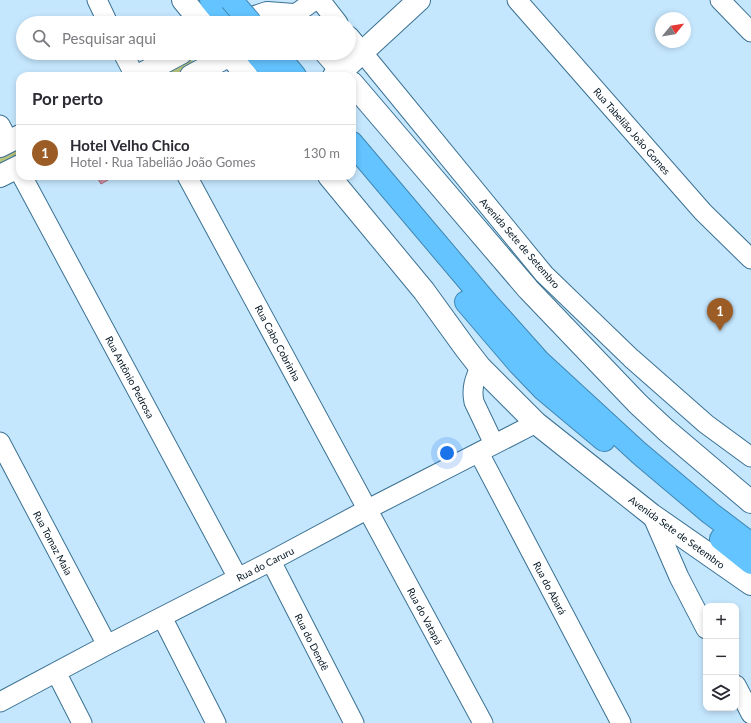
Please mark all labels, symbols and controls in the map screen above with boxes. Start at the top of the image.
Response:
north arrow [655,12,691,48]
search box [16,16,356,60]
icon: search [30,27,52,49]
text: Pesquisar aqui [62,29,156,47]
street label: Rua Tabelião João Gomes [591,85,673,177]
text: Por perto [32,88,103,109]
text: Hotel Velho Chico [70,136,190,154]
text: 1 [41,145,49,161]
text: 130 m [303,145,340,161]
text: Hotel · Rua Tabelião João Gomes [70,154,256,170]
street label: Avenida Sete de Setembro [478,195,563,291]
pin: 1 [707,298,733,331]
street label: Rua Cabo Cobrinha [253,303,303,383]
street label: Rua Antônio Pedrosa [103,334,157,420]
your location [437,443,457,463]
street label: Avenida Sete de Setembro [627,493,728,571]
street label: Rua Tomaz Maia [31,509,75,577]
street label: Rua do Caruru [234,544,296,584]
street label: Rua do Abará [531,559,569,617]
street label: Rua do Vatapá [405,585,445,647]
map controls [703,603,739,711]
button: + [703,603,739,639]
street label: Rua do Dendê [293,612,331,672]
button: − [703,639,739,675]
button: layers [703,675,739,711]

